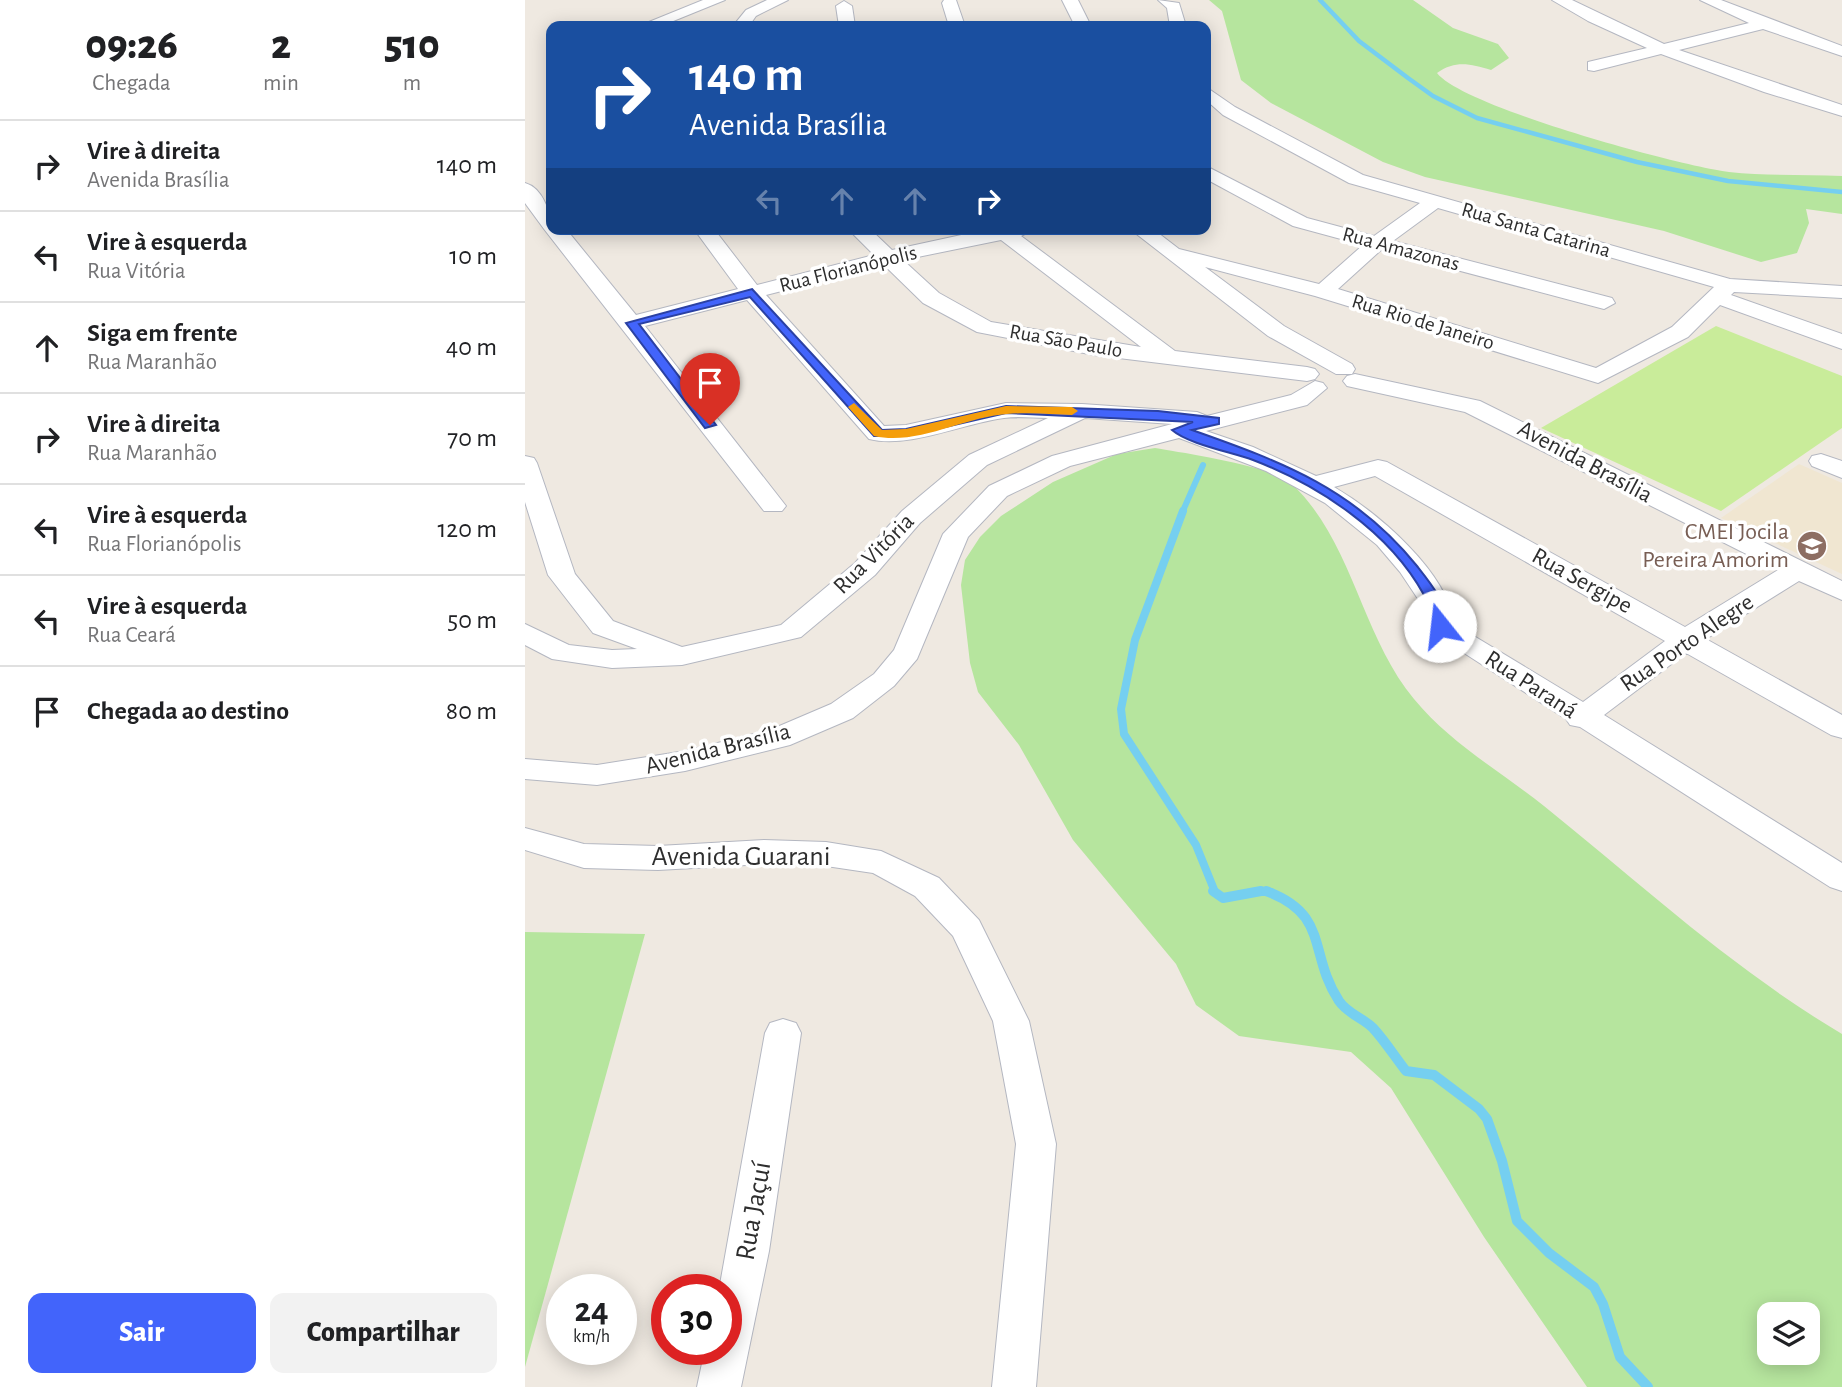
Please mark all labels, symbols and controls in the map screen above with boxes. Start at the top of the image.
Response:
text: 09:26 [85,24,178,66]
text: 2 [271,24,291,66]
text: 510 [384,24,440,66]
icon: right [574,49,665,140]
text: 140 m [689,51,804,100]
text: Chegada [92,72,171,95]
text: min [263,72,299,95]
text: m [403,72,421,95]
text: Avenida Brasília [689,109,887,141]
text: Vire à direita [87,138,221,164]
icon: right [28,147,66,185]
text: 140 m [437,152,497,178]
text: Avenida Brasília [87,169,230,192]
icon: left [750,182,788,220]
icon: ahead [823,182,861,220]
icon: ahead [896,182,934,220]
icon: right [969,182,1007,220]
street label: Rua Santa Catarina [1459,199,1613,261]
street label: Rua Amazonas [1340,223,1462,275]
text: Vire à esquerda [87,229,248,255]
icon: left [28,238,66,276]
street label: Rua Florianópolis [777,242,919,296]
text: 10 m [449,243,497,269]
text: Rua Vitória [87,260,186,283]
street label: Rua Rio de Janeiro [1349,290,1497,354]
text: Siga em frente [87,320,238,346]
street label: Rua São Paulo [1008,321,1124,361]
icon: ahead [28,329,66,367]
text: 40 m [446,334,497,360]
text: Rua Maranhão [87,351,217,374]
pin [680,353,740,425]
icon: arrive [691,364,729,402]
text: Vire à direita [87,411,221,437]
street label: Avenida Brasília [1514,416,1656,508]
icon: right [28,420,66,458]
text: 70 m [447,425,497,451]
text: Rua Maranhão [87,442,217,465]
text: Vire à esquerda [87,502,248,528]
street label: Rua Vitória [829,509,919,599]
icon: left [28,511,66,549]
text: 120 m [437,516,497,542]
place label: CMEI Jocila Pereira Amorim [1642,520,1789,572]
school or university icon: CMEI Jocila Pereira Amorim [1795,529,1829,563]
text: Rua Florianópolis [87,533,241,556]
street label: Rua Sergipe [1528,544,1636,618]
position arrow [1403,589,1477,663]
street label: Rua Porto Alegre [1616,590,1758,696]
text: Vire à esquerda [87,593,248,619]
icon: left [28,602,66,640]
text: 50 m [447,607,497,633]
text: Rua Ceará [87,624,176,647]
street label: Rua Paraná [1481,646,1581,724]
icon: arrive [28,693,66,731]
text: Chegada ao destino [87,698,289,724]
text: 80 m [446,698,497,724]
street label: Avenida Brasília [643,719,793,779]
street label: Avenida Guarani [651,843,831,871]
street label: Rua Jaçuí [732,1159,776,1263]
speed limit sign: 30 [651,1274,742,1365]
button: Sair [28,1293,256,1373]
button: Compartilhar [270,1293,497,1373]
text: 24 [574,1293,609,1328]
map controls [1757,1302,1820,1365]
button: layers [1757,1302,1820,1365]
text: km/h [573,1328,610,1346]

